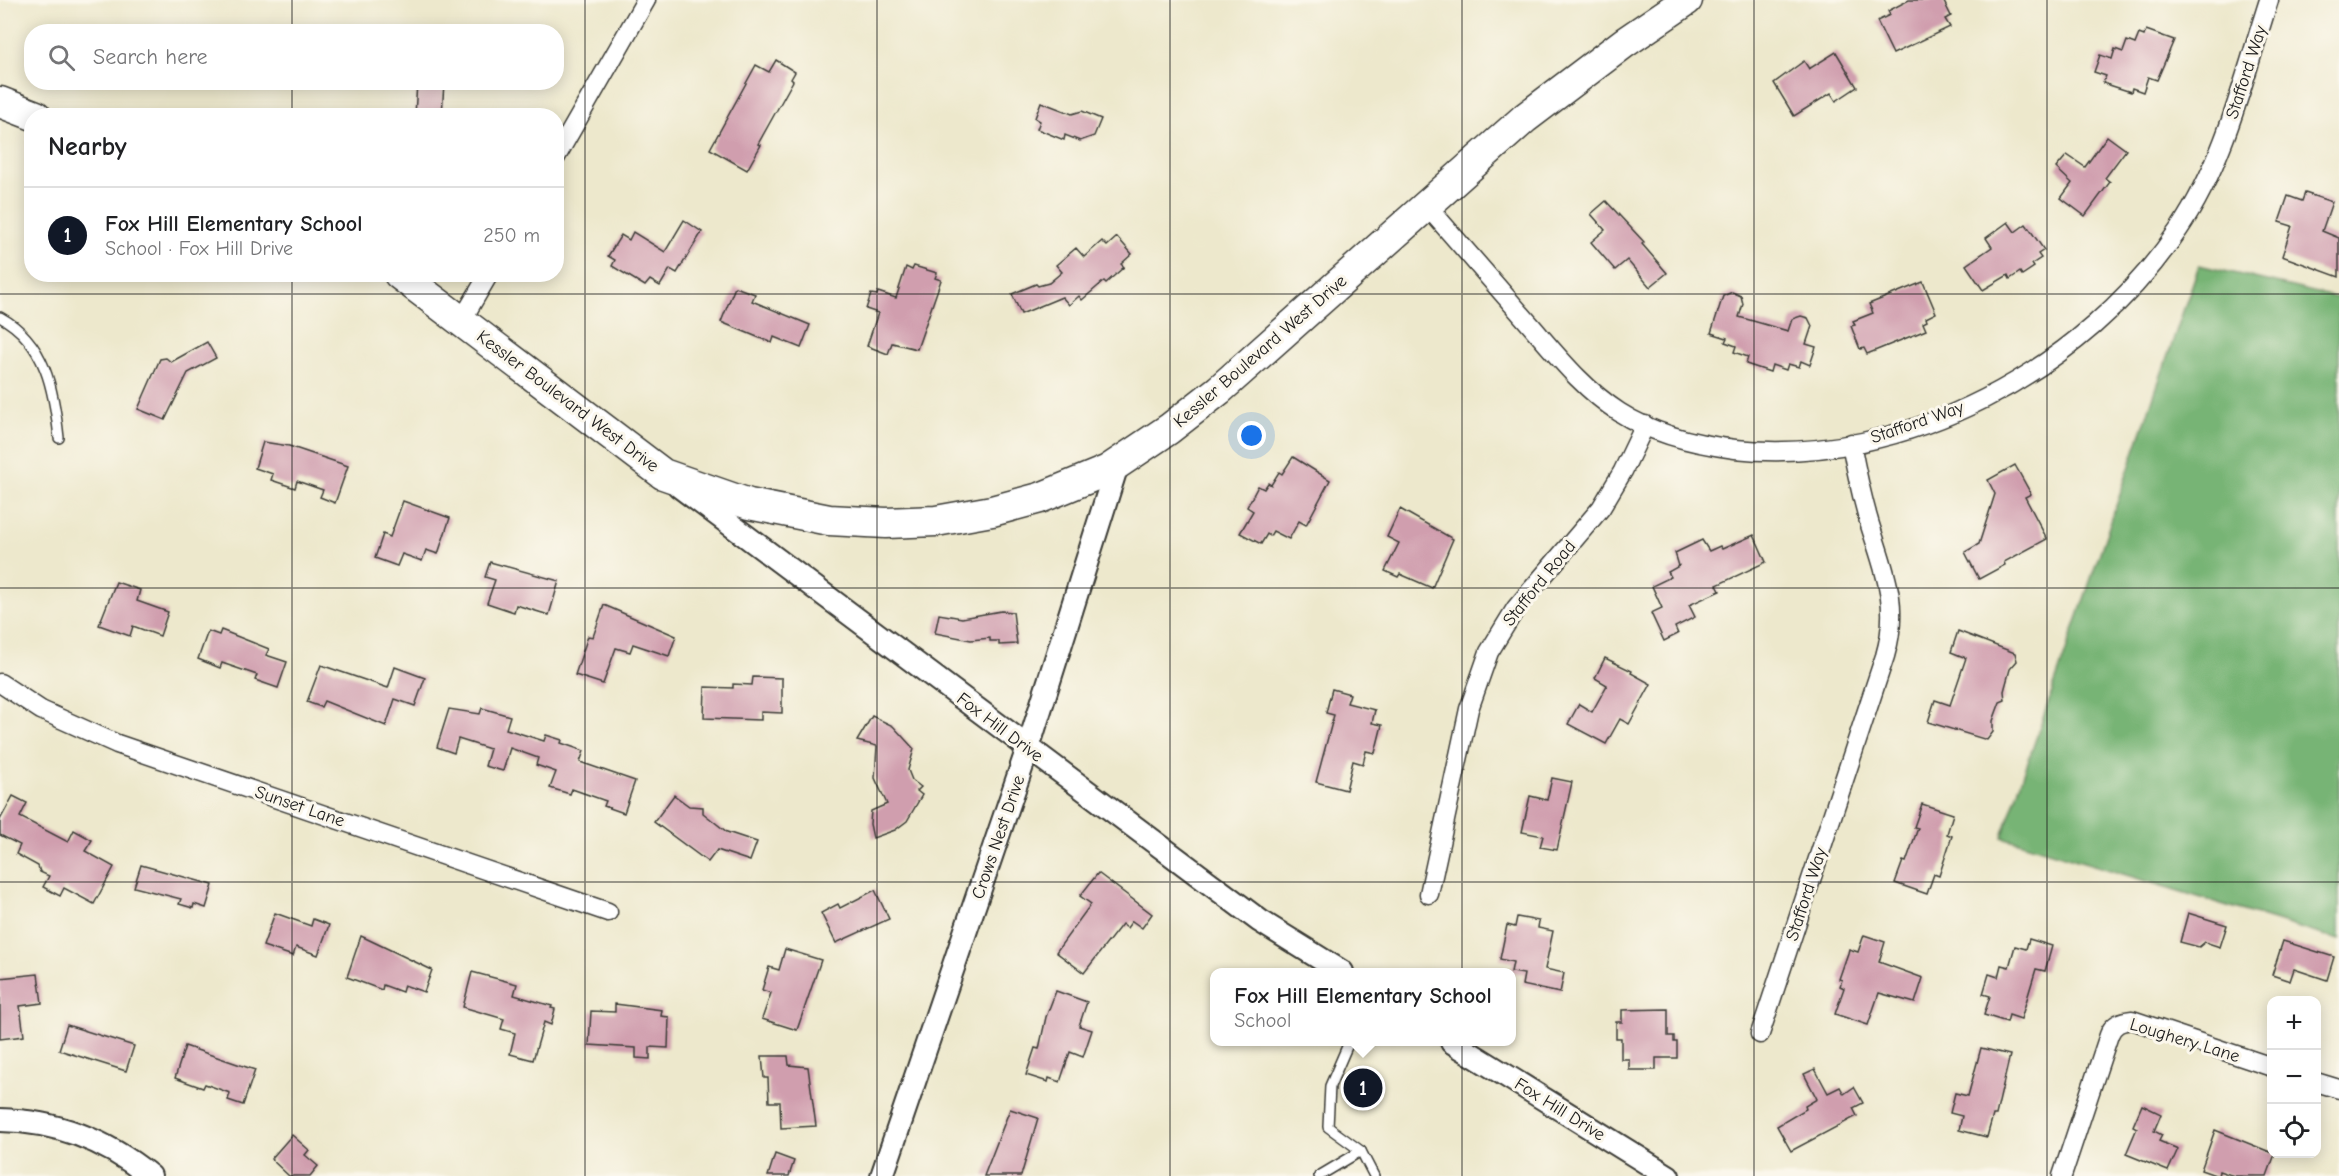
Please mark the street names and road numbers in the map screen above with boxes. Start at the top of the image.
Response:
street label: Stafford Way [2222,22,2272,122]
street label: Kessler Boulevard West Drive [1170,270,1351,432]
street label: Kessler Boulevard West Drive [473,326,663,477]
street label: Stafford Way [1868,396,1967,448]
street label: Stafford Road [1498,536,1580,630]
street label: Fox Hill Drive [952,688,1047,767]
street label: Crows Nest Drive [967,772,1030,902]
street label: Sunset Lane [252,781,348,832]
street label: Stafford Way [1782,844,1832,944]
street label: Loughery Lane [2127,1014,2242,1067]
street label: Fox Hill Drive [1511,1073,1609,1146]

